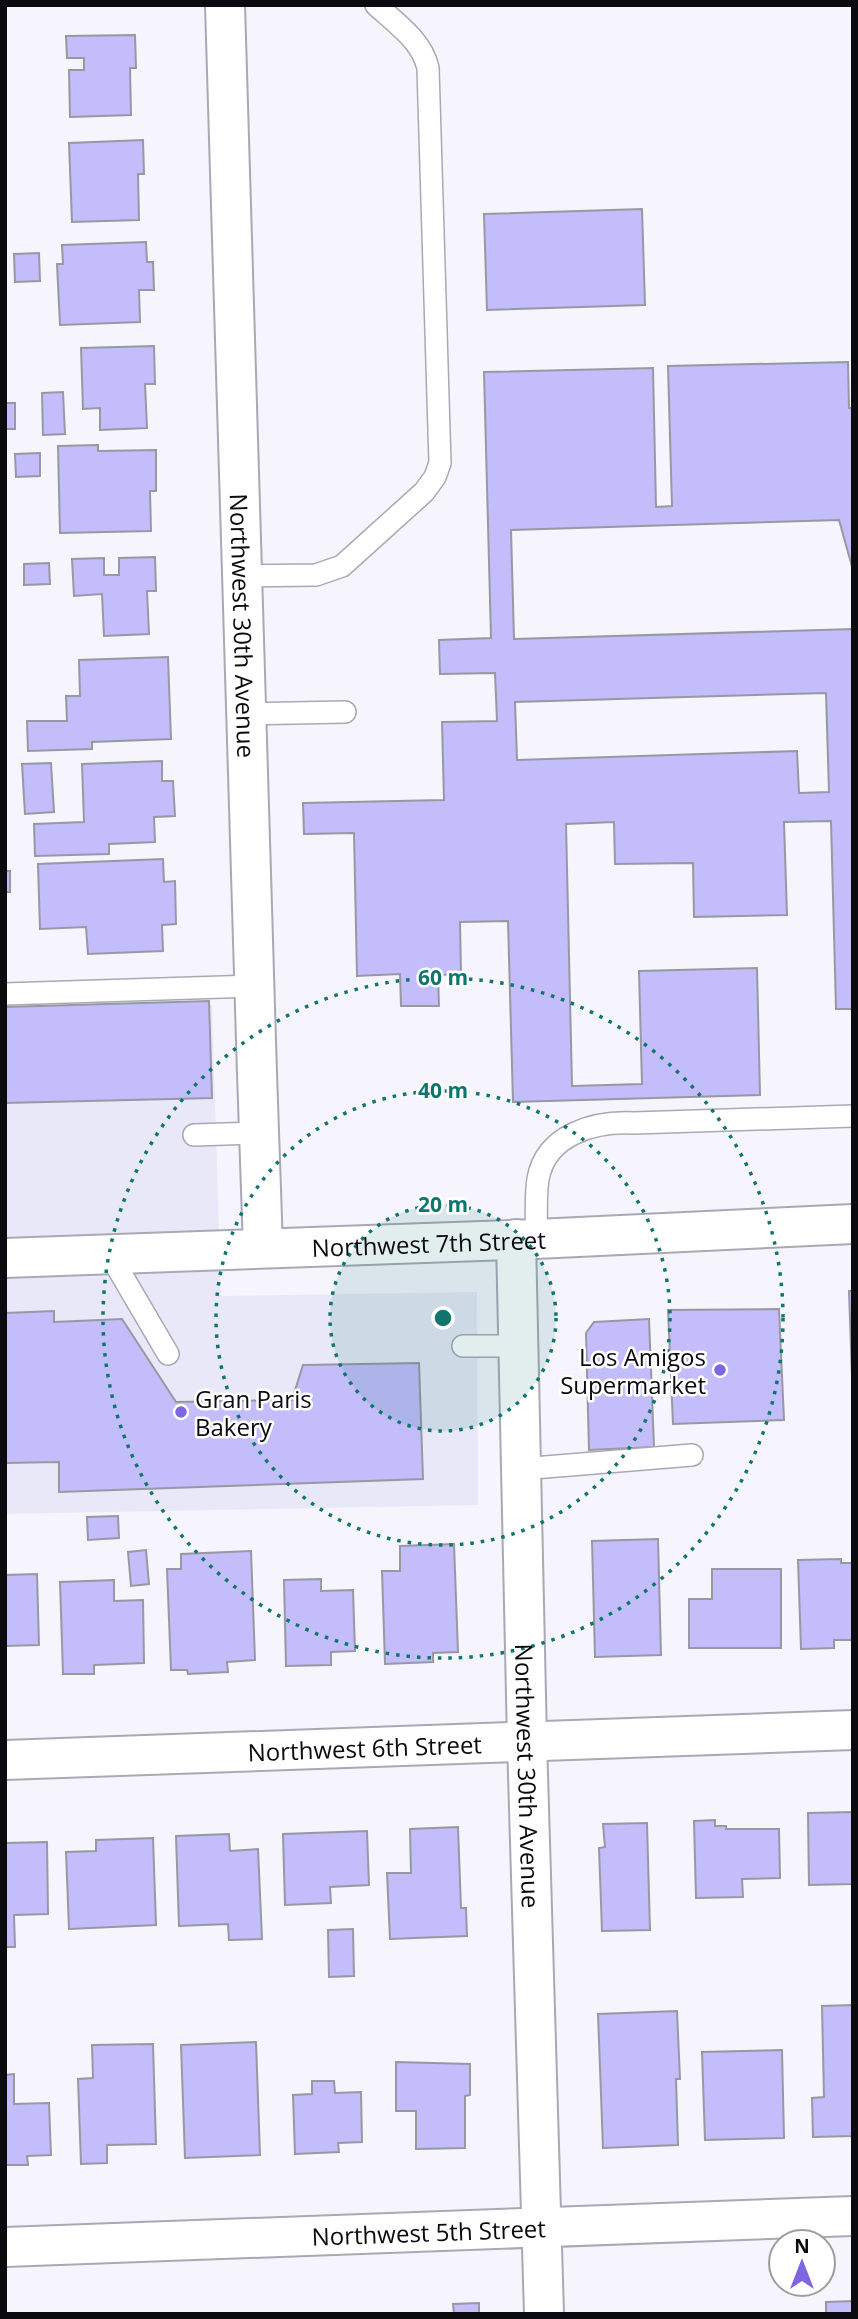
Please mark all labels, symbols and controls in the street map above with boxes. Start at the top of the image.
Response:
street label: Northwest 30th Avenue [223,493,264,758]
text: 60 m [418,963,468,991]
text: 40 m [418,1076,468,1104]
text: 20 m [418,1190,468,1218]
street label: Northwest 7th Street [311,1222,547,1264]
centre of rings [431,1306,455,1330]
place label: Los Amigos Supermarket [560,1340,706,1401]
marker: Los Amigos Supermarket [712,1362,728,1378]
place label: Gran Paris Bakery [195,1382,312,1443]
marker: Gran Paris Bakery [173,1404,189,1420]
street label: Northwest 30th Avenue [508,1643,548,1909]
street label: Northwest 6th Street [247,1727,482,1768]
street label: Northwest 5th Street [311,2211,546,2252]
north arrow [767,2228,837,2298]
text: N [794,2233,810,2259]

